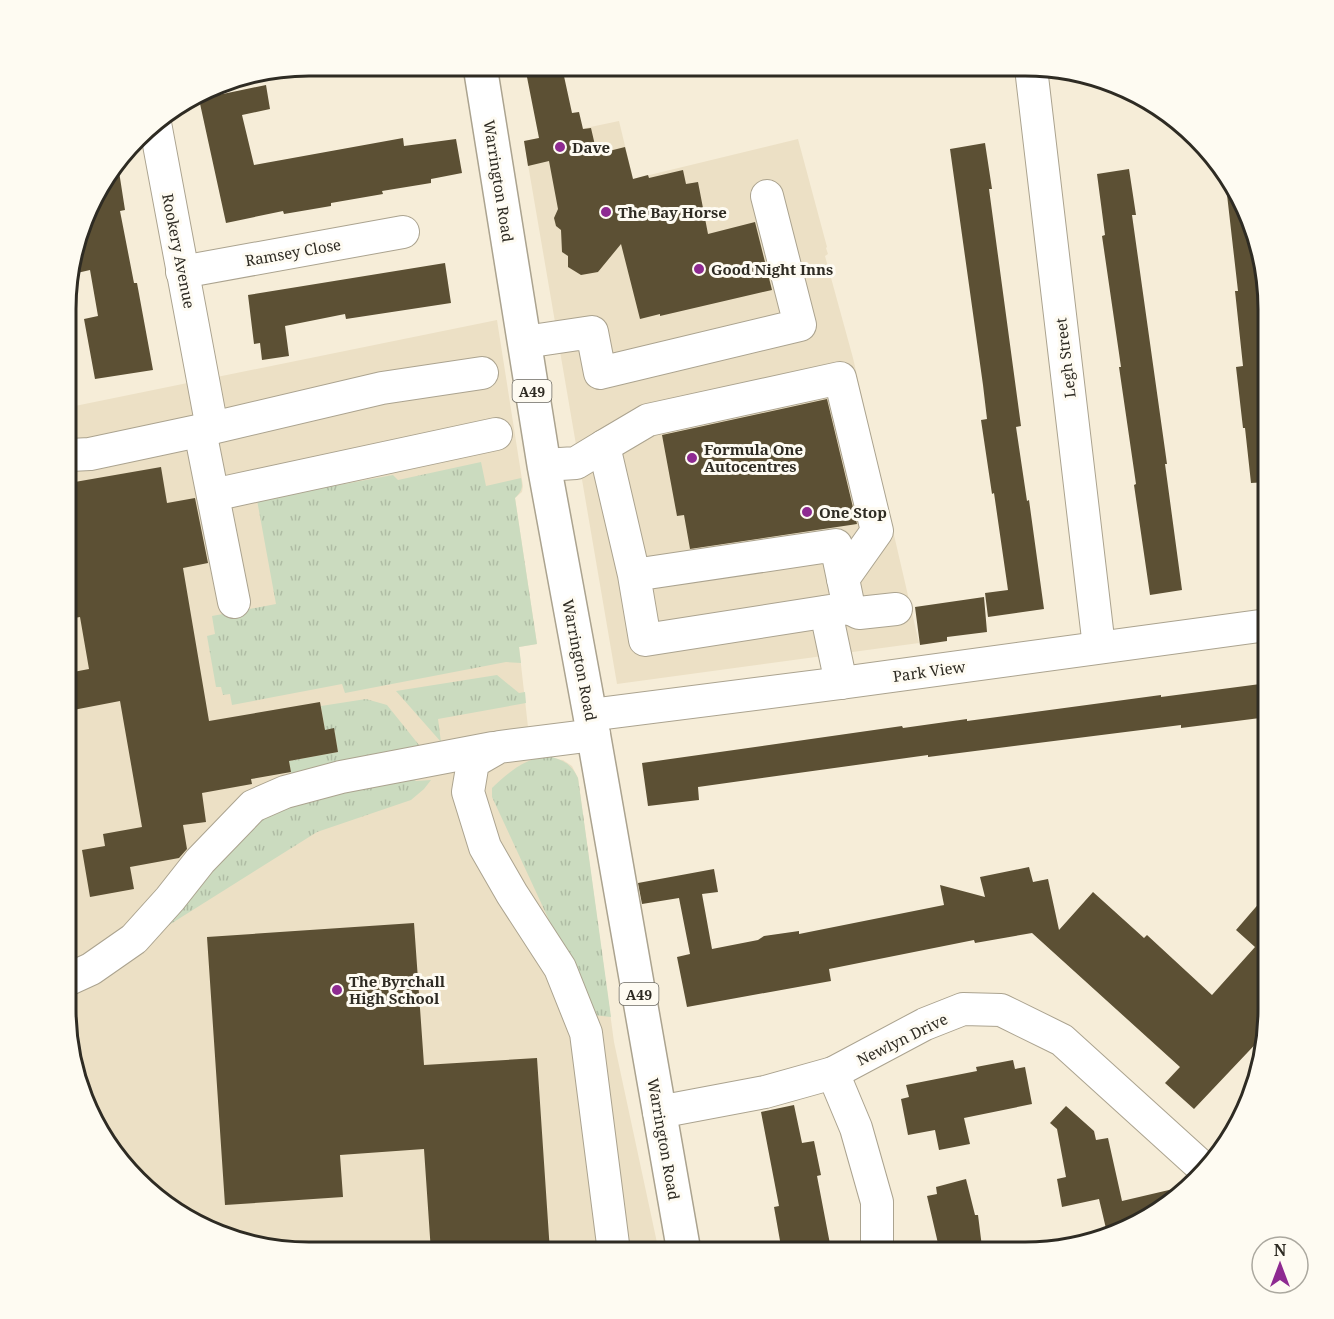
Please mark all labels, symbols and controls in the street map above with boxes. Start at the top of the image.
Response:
street label: Warrington Road [479,118,519,244]
place label: Dave [572,137,610,157]
marker: Dave [553,140,567,154]
street label: Rookery Avenue [158,192,200,310]
place label: The Bay Horse [618,202,727,222]
marker: The Bay Horse [599,205,613,219]
street label: Ramsey Close [244,234,342,270]
place label: Good Night Inns [711,259,833,279]
marker: Good Night Inns [692,262,706,276]
street label: Legh Street [1050,317,1080,399]
road number: A49 [512,380,552,402]
place label: Formula One Autocentres [704,439,803,476]
marker: Formula One Autocentres [685,451,699,465]
place label: One Stop [819,502,887,522]
marker: One Stop [800,505,814,519]
street label: Warrington Road [558,598,602,722]
street label: Park View [891,656,967,686]
place label: The Byrchall High School [349,971,446,1008]
marker: The Byrchall High School [330,983,344,997]
road number: A49 [620,983,658,1005]
street label: Newlyn Drive [853,1008,951,1070]
street label: Warrington Road [643,1076,685,1202]
north arrow [1250,1235,1310,1295]
text: N [1274,1239,1287,1261]

